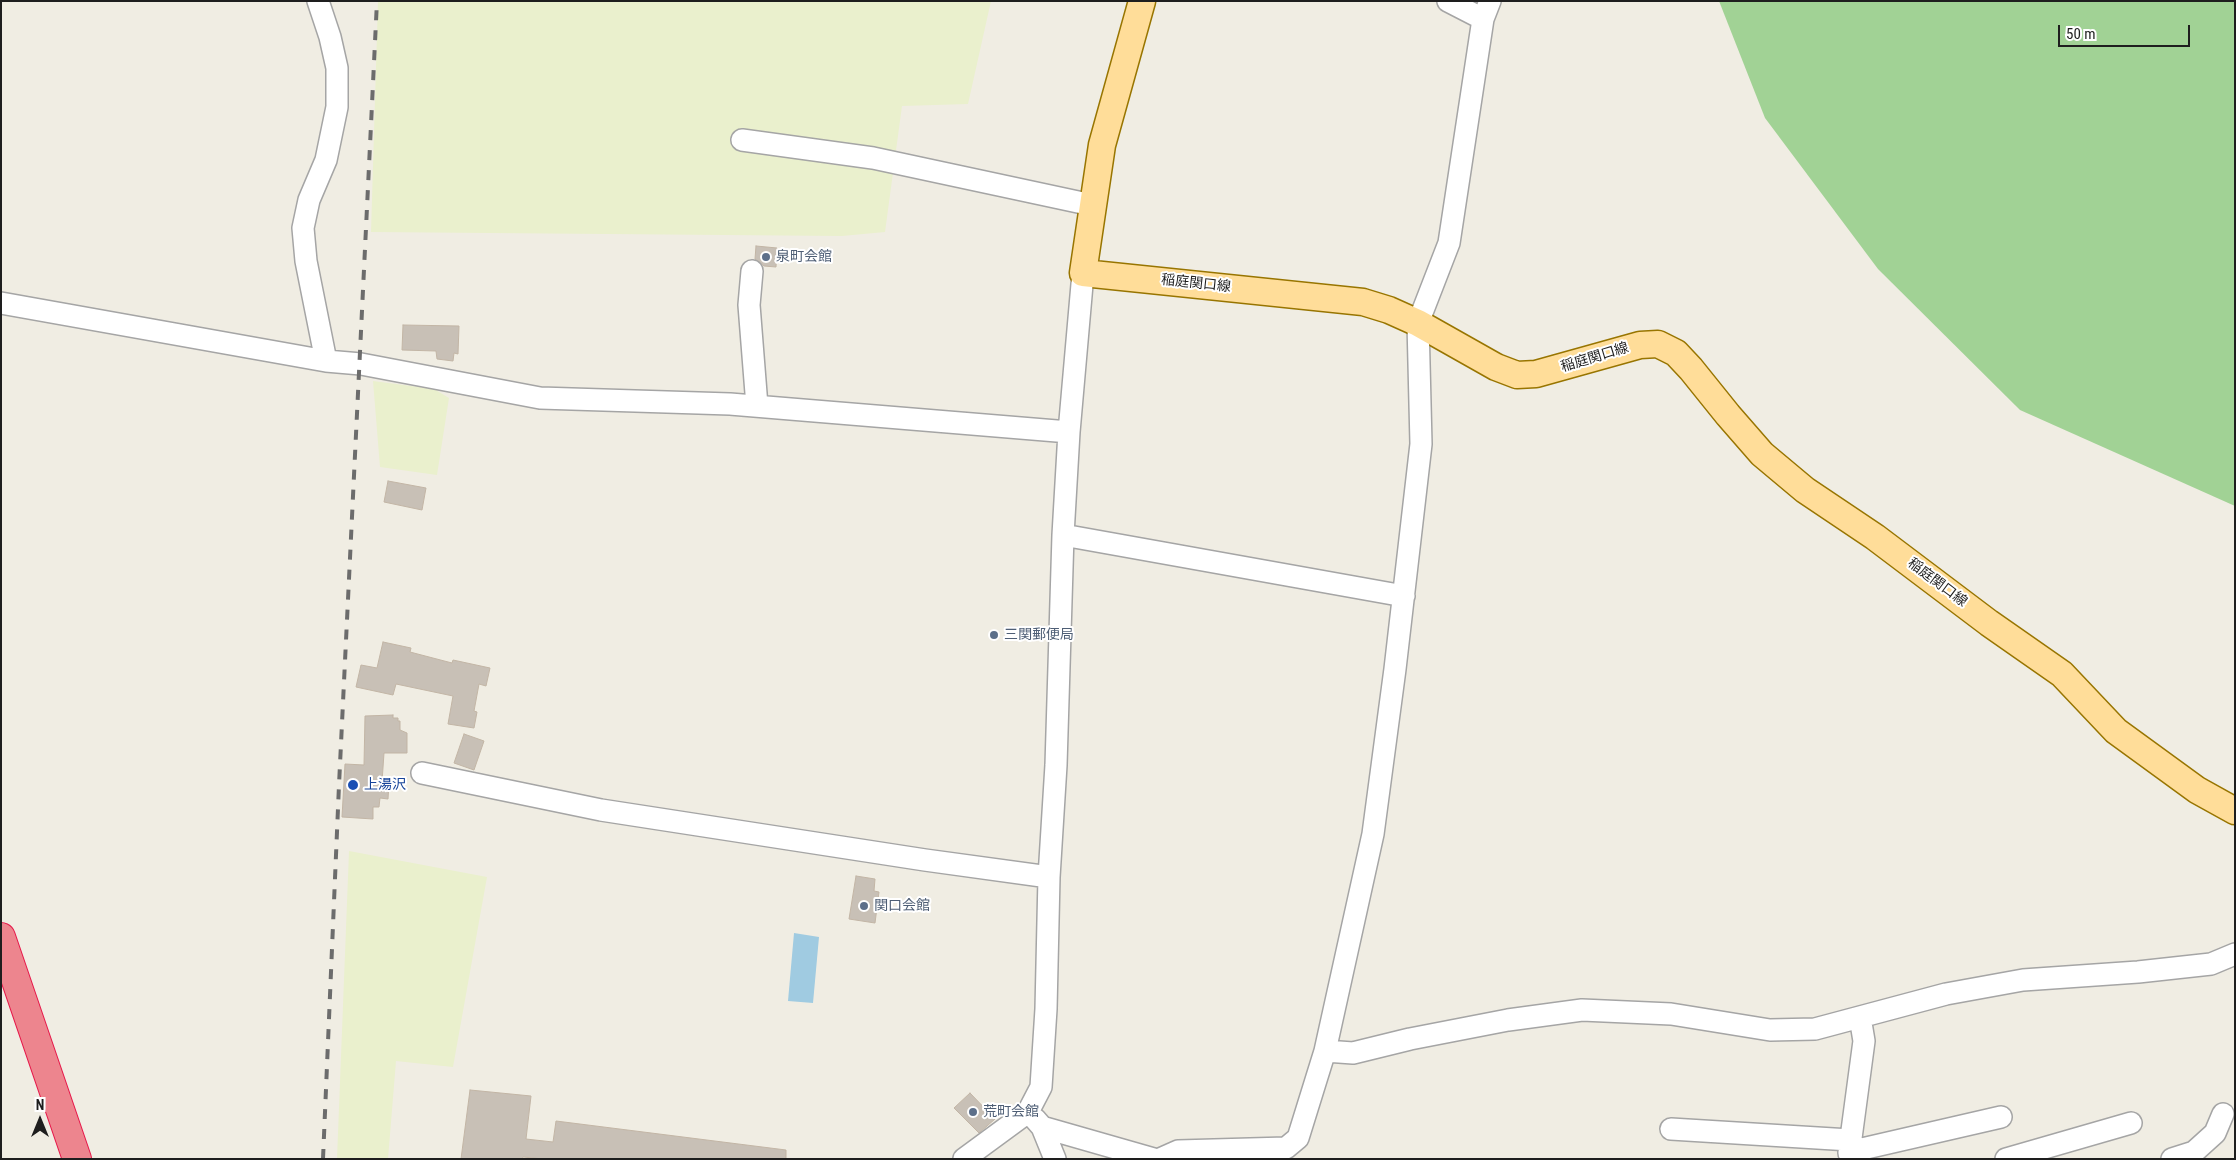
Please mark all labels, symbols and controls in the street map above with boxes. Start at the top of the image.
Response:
scale bar [2061,15,2194,47]
text: 50 m [2066,25,2096,43]
place label: 泉町会館 [776,249,832,265]
marker: 泉町会館 [760,251,772,263]
street label: 稲庭関口線 [1160,272,1232,296]
street label: 稲庭関口線 [1559,340,1631,376]
street label: 稲庭関口線 [1904,555,1970,611]
place label: 三関郵便局 [1004,627,1074,643]
marker: 三関郵便局 [988,629,1000,641]
place label: 上湯沢 [364,777,406,793]
marker: 上湯沢 [346,778,360,792]
place label: 関口会館 [874,898,930,914]
marker: 関口会館 [858,900,870,912]
north arrow [15,1095,65,1145]
text: N [36,1097,44,1113]
place label: 荒町会館 [983,1104,1039,1120]
marker: 荒町会館 [967,1106,979,1118]

